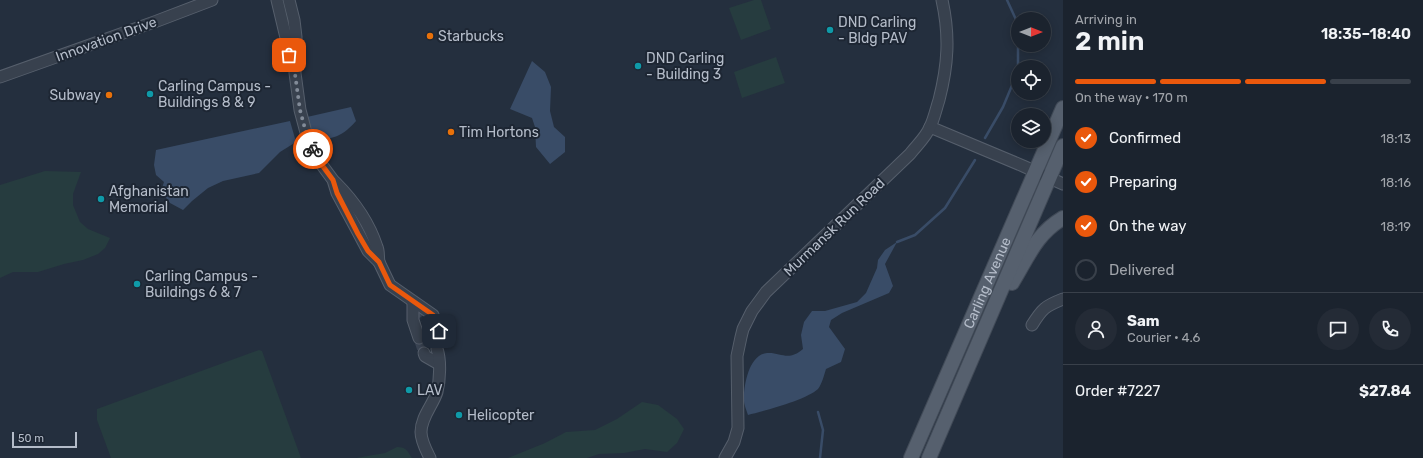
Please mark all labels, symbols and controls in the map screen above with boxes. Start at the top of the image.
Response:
north arrow [1011,12,1051,52]
map controls [1011,12,1051,148]
text: Arriving in [1075,12,1137,27]
street label: Innovation Drive [53,13,159,66]
place label: DND Carling - Bldg PAV [838,14,916,47]
marker: DND Carling - Bldg PAV [825,25,835,35]
text: 18:35–18:40 [1321,25,1411,43]
text: 2 min [1075,26,1144,57]
place label: Starbucks [438,28,504,45]
marker: Starbucks [425,31,435,41]
pin [272,38,306,72]
icon: bag [278,44,300,66]
place label: DND Carling - Building 3 [646,50,724,83]
button: locate [1011,60,1051,100]
marker: DND Carling - Building 3 [633,61,643,71]
place label: Carling Campus - Buildings 8 & 9 [158,78,271,111]
place label: Subway [49,87,101,104]
marker: Carling Campus - Buildings 8 & 9 [145,89,155,99]
marker: Subway [104,90,114,100]
text: On the way · 170 m [1075,90,1188,105]
button: layers [1011,108,1051,148]
place label: Tim Hortons [459,124,539,141]
marker: Tim Hortons [446,127,456,137]
icon: check [1075,127,1097,149]
courier [293,129,333,169]
text: Confirmed [1109,129,1181,147]
text: 18:13 [1380,131,1411,146]
icon: bike [302,138,324,160]
icon: check [1075,171,1097,193]
text: Preparing [1109,173,1177,191]
street label: Murmansk Run Road [780,175,888,280]
text: 18:16 [1380,175,1411,190]
place label: Afghanistan Memorial [109,183,189,216]
marker: Afghanistan Memorial [96,194,106,204]
icon: check [1075,215,1097,237]
text: On the way [1109,217,1187,235]
text: 18:19 [1381,219,1411,234]
street label: Carling Avenue [960,234,1015,331]
text: Delivered [1109,261,1174,279]
place label: Carling Campus - Buildings 6 & 7 [145,268,258,301]
marker: Carling Campus - Buildings 6 & 7 [132,279,142,289]
button: person [1075,308,1117,350]
button: chat [1317,308,1359,350]
button: phone [1369,308,1411,350]
text: Sam [1127,312,1160,330]
pin [422,314,456,348]
icon: home [428,320,450,342]
text: Courier · 4.6 [1127,330,1200,345]
place label: LAV [417,382,443,399]
text: Order #7227 [1075,382,1160,400]
text: $27.84 [1359,382,1411,400]
marker: LAV [404,385,414,395]
place label: Helicopter [467,407,535,424]
marker: Helicopter [454,410,464,420]
scale bar [12,430,77,449]
text: 50 m [18,432,44,445]

